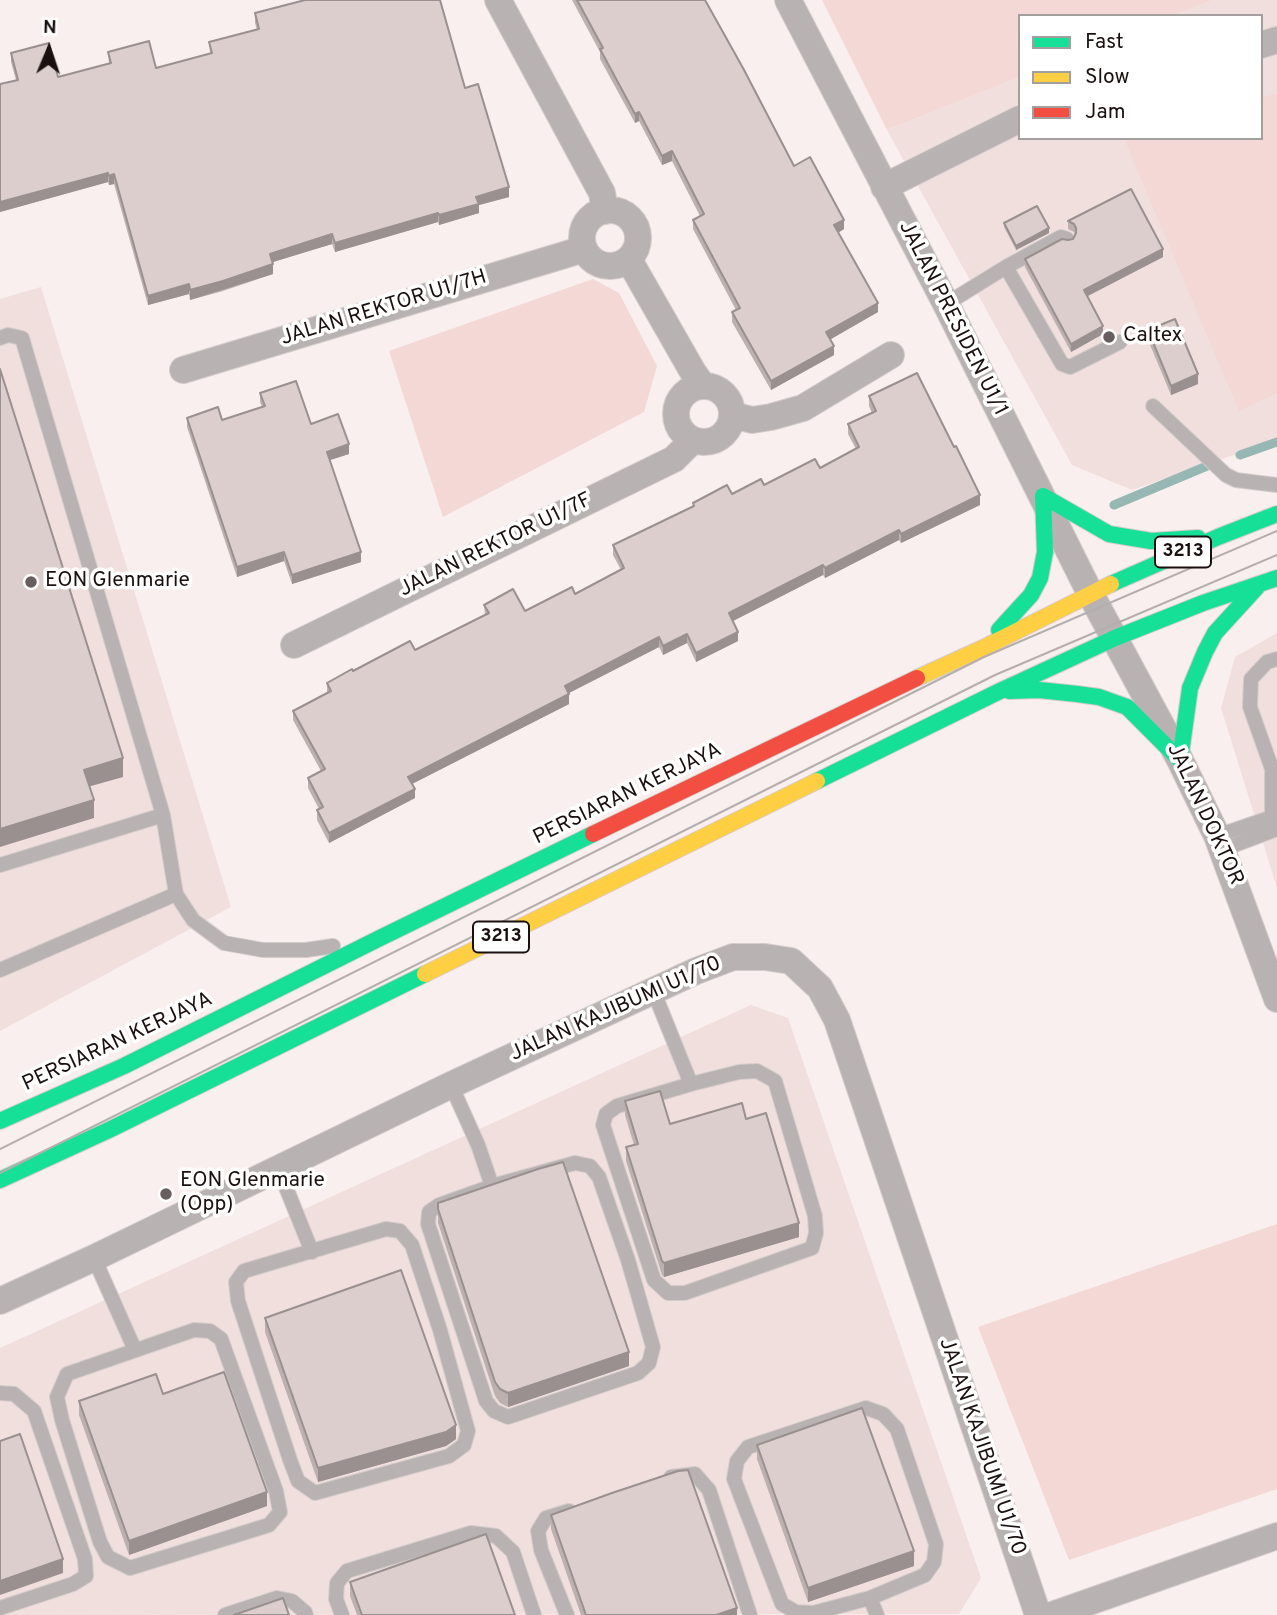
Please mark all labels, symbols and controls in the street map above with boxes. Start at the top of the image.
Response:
north arrow [14,14,84,84]
legend [1018,14,1263,140]
text: N [42,16,57,40]
text: Fast [1085,29,1124,56]
text: Slow [1085,64,1130,91]
text: Jam [1085,99,1126,126]
street label: JALAN PRESIDEN U1/1 [892,217,1012,421]
street label: JALAN REKTOR U1/7H [278,266,490,352]
place label: Caltex [1123,324,1182,350]
marker: Caltex [1101,329,1117,345]
street label: JALAN REKTOR U1/7F [396,488,596,604]
road number: 3213 [1155,537,1211,568]
place label: EON Glenmarie [45,569,190,595]
marker: EON Glenmarie [23,574,39,590]
street label: PERSIARAN KERJAYA [530,738,726,852]
street label: JALAN DOKTOR [1160,740,1248,890]
road number: 3213 [473,922,529,953]
street label: JALAN KAJIBUMI U1/70 [507,952,725,1068]
street label: PERSIARAN KERJAYA [19,988,217,1098]
place label: EON Glenmarie (Opp) [180,1169,325,1219]
marker: EON Glenmarie (Opp) [158,1186,174,1202]
street label: JALAN KAJIBUMI U1/70 [932,1335,1030,1559]

